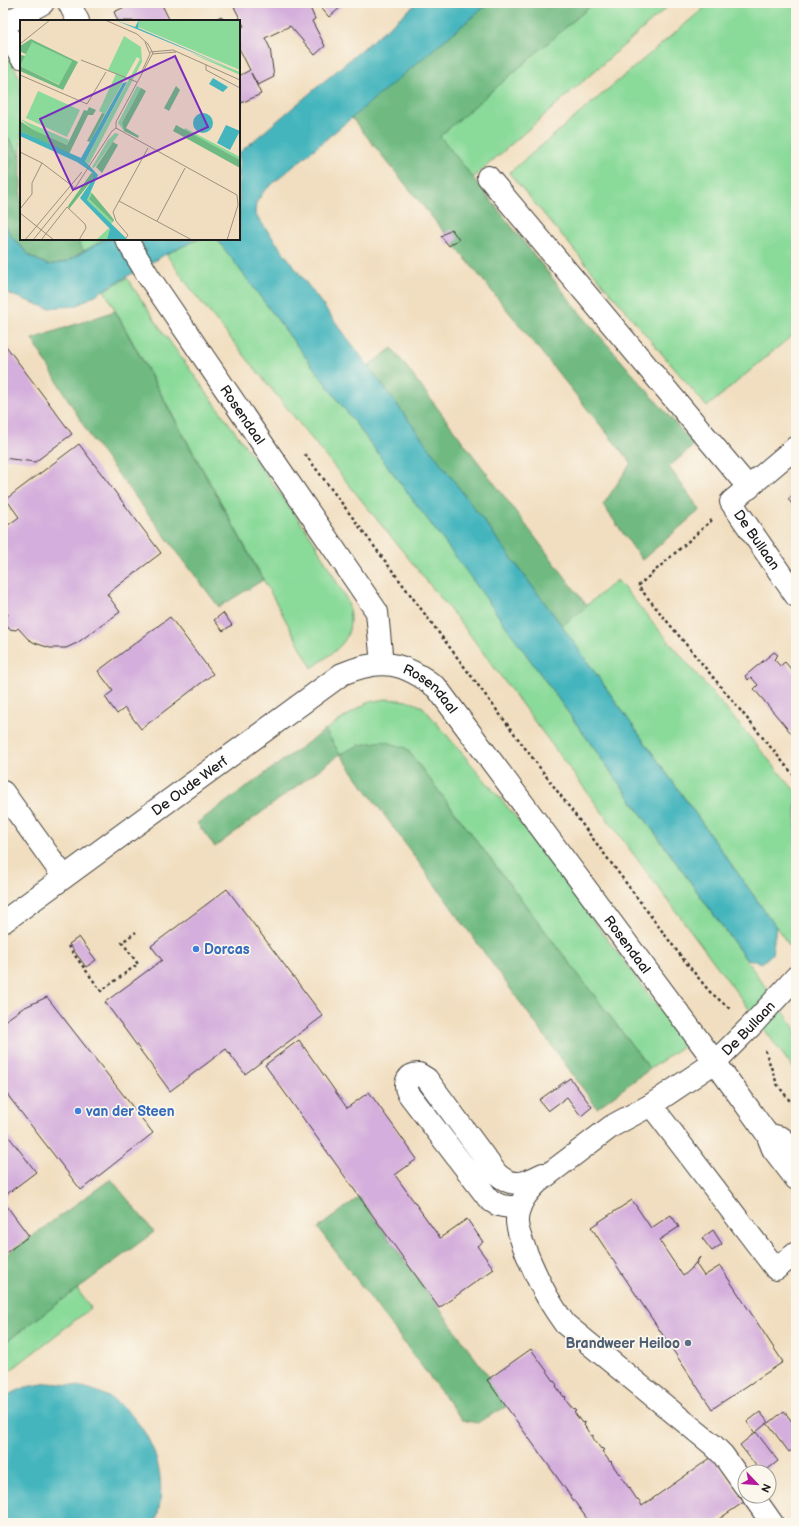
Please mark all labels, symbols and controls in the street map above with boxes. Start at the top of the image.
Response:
inset map [20,20,240,240]
street label: Rosendaal [216,382,269,448]
street label: De Bullaan [730,507,783,573]
street label: Rosendaal [400,661,461,717]
street label: De Oude Werf [148,752,232,819]
street label: Rosendaal [600,912,654,977]
place label: Dorcas [204,941,250,958]
marker: Dorcas [191,944,201,954]
street label: De Bullaan [718,997,779,1059]
place label: van der Steen [85,1103,175,1120]
marker: van der Steen [73,1106,83,1116]
place label: Brandweer Heiloo [566,1335,680,1352]
marker: Brandweer Heiloo [683,1338,693,1348]
north arrow [737,1464,777,1504]
text: N [758,1482,773,1495]

